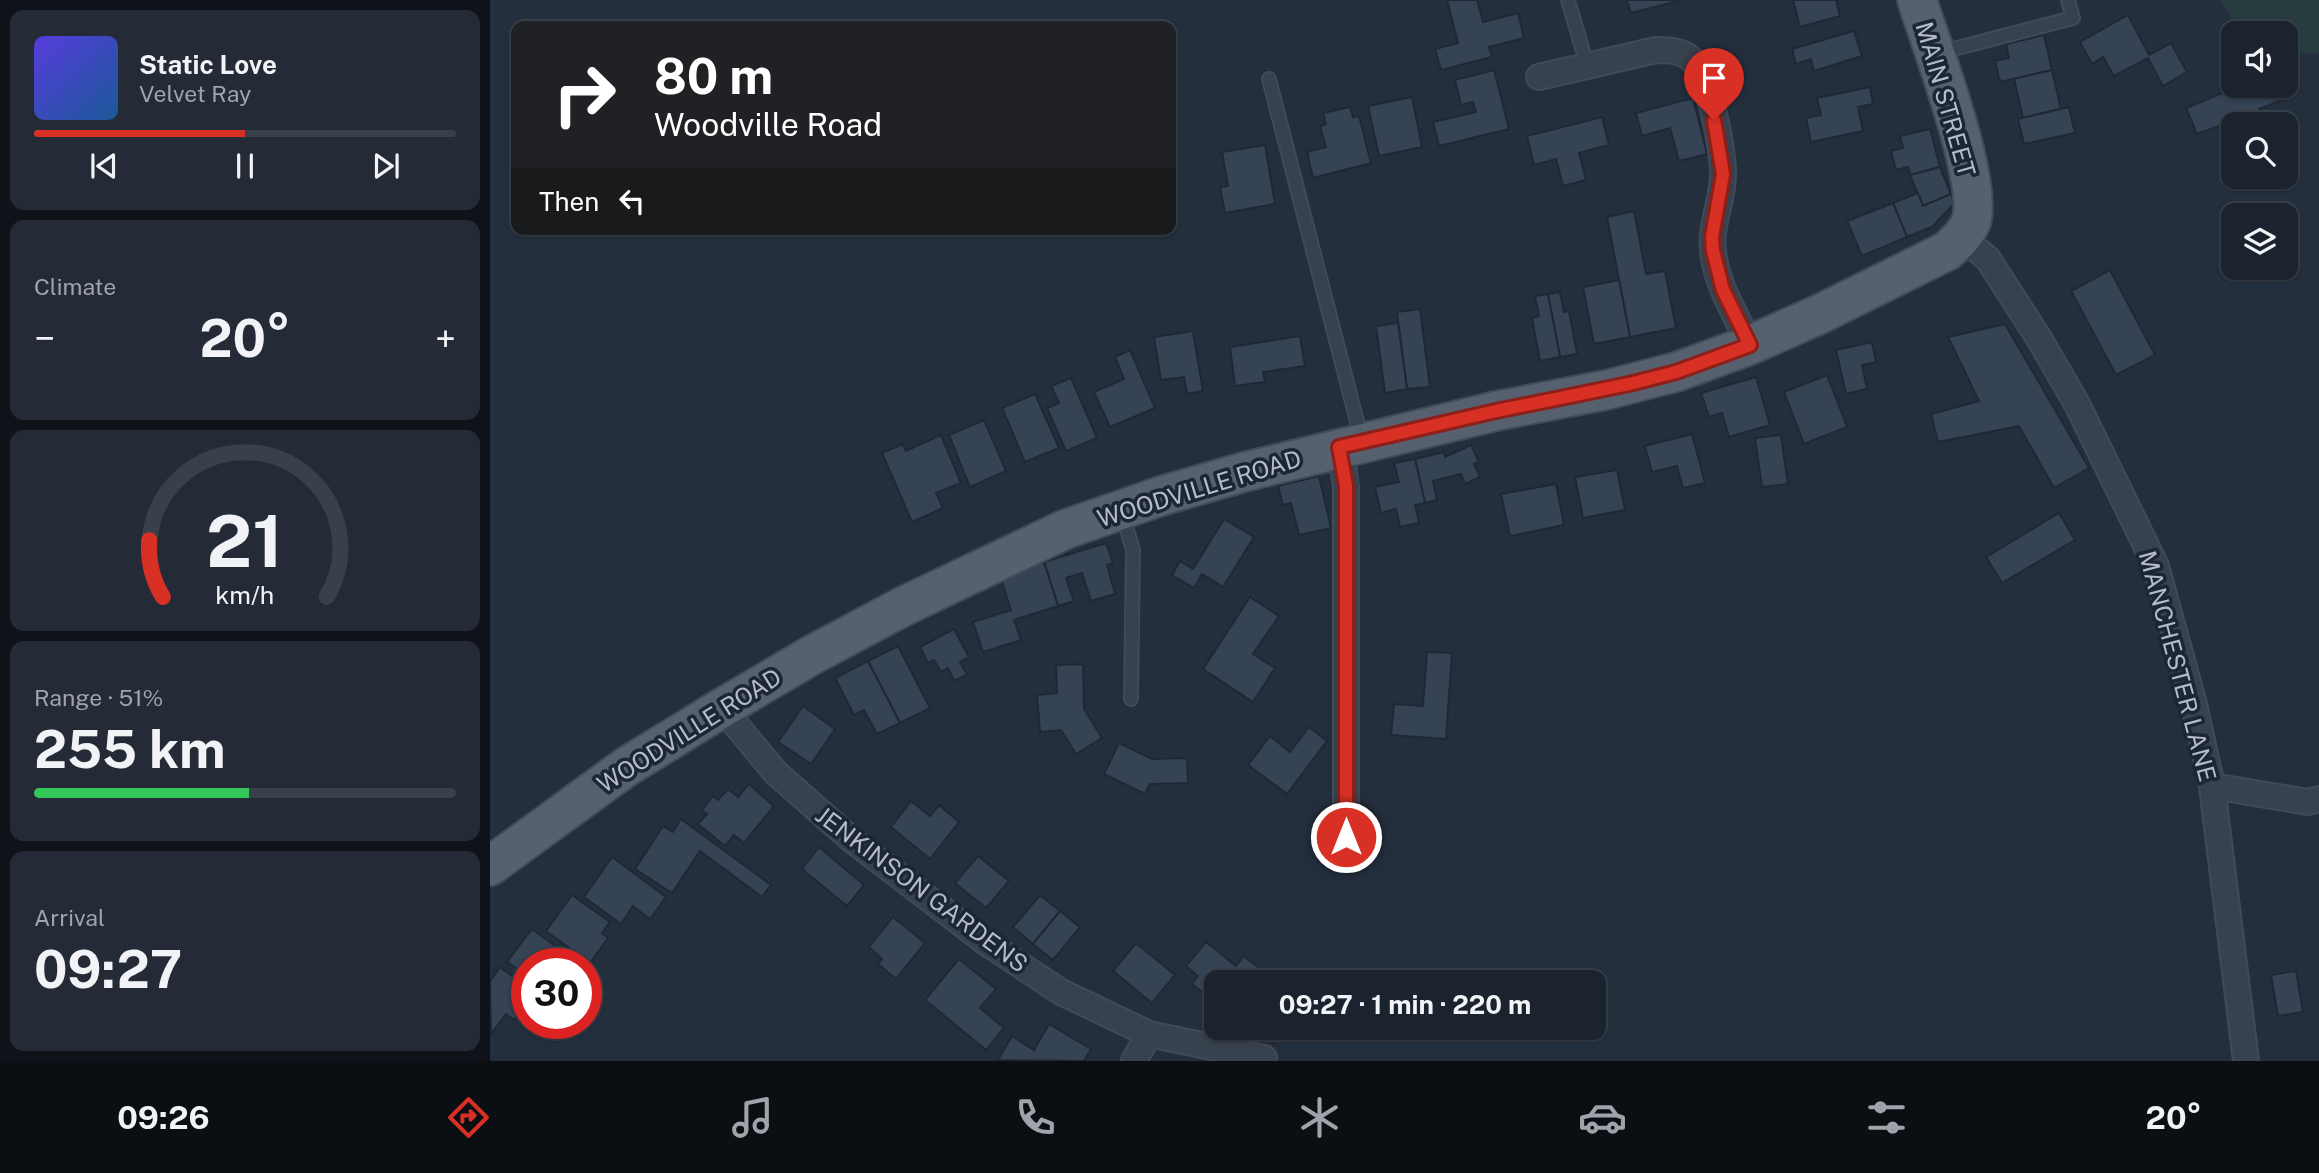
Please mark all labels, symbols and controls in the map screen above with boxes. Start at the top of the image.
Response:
street label: MAIN STREET [1911,18,1981,180]
map controls [2221,21,2298,280]
button: sound [2221,21,2298,98]
text: 80 m [654,47,773,105]
pin [1684,48,1744,120]
text: Static Love [139,49,277,80]
icon: right [539,49,630,140]
icon: arrive [1695,59,1733,97]
text: Velvet Ray [139,80,251,107]
text: Woodville Road [654,106,882,143]
button: search [2221,112,2298,189]
icon: previous [85,147,123,185]
icon: pause [226,147,264,185]
icon: next [367,147,405,185]
icon: left [613,182,651,220]
text: Then [539,186,599,217]
button: layers [2221,203,2298,280]
text: Climate [34,273,116,300]
text: 20° [199,308,291,369]
text: − [34,316,55,361]
text: + [435,316,456,361]
street label: WOODVILLE ROAD [1094,444,1304,532]
text: 21 [206,498,284,583]
street label: MANCHESTER LANE [2134,548,2222,784]
text: km/h [216,579,274,609]
street label: WOODVILLE ROAD [592,662,786,798]
text: Range · 51% [34,684,163,711]
text: 255 km [34,719,226,780]
street label: JENKINSON GARDENS [811,800,1033,978]
position arrow [1309,800,1383,874]
text: Arrival [34,904,105,931]
text: 09:27 [34,939,182,1000]
speed limit sign: 30 [511,948,602,1039]
text: 09:27 · 1 min · 220 m [1279,989,1531,1020]
icon: directions [444,1093,493,1142]
icon: music [728,1093,777,1142]
icon: phone [1011,1093,1060,1142]
icon: climate [1295,1093,1344,1142]
icon: car [1578,1093,1627,1142]
icon: filters [1862,1093,1911,1142]
text: 09:26 [117,1099,210,1136]
text: 20° [2146,1099,2202,1136]

